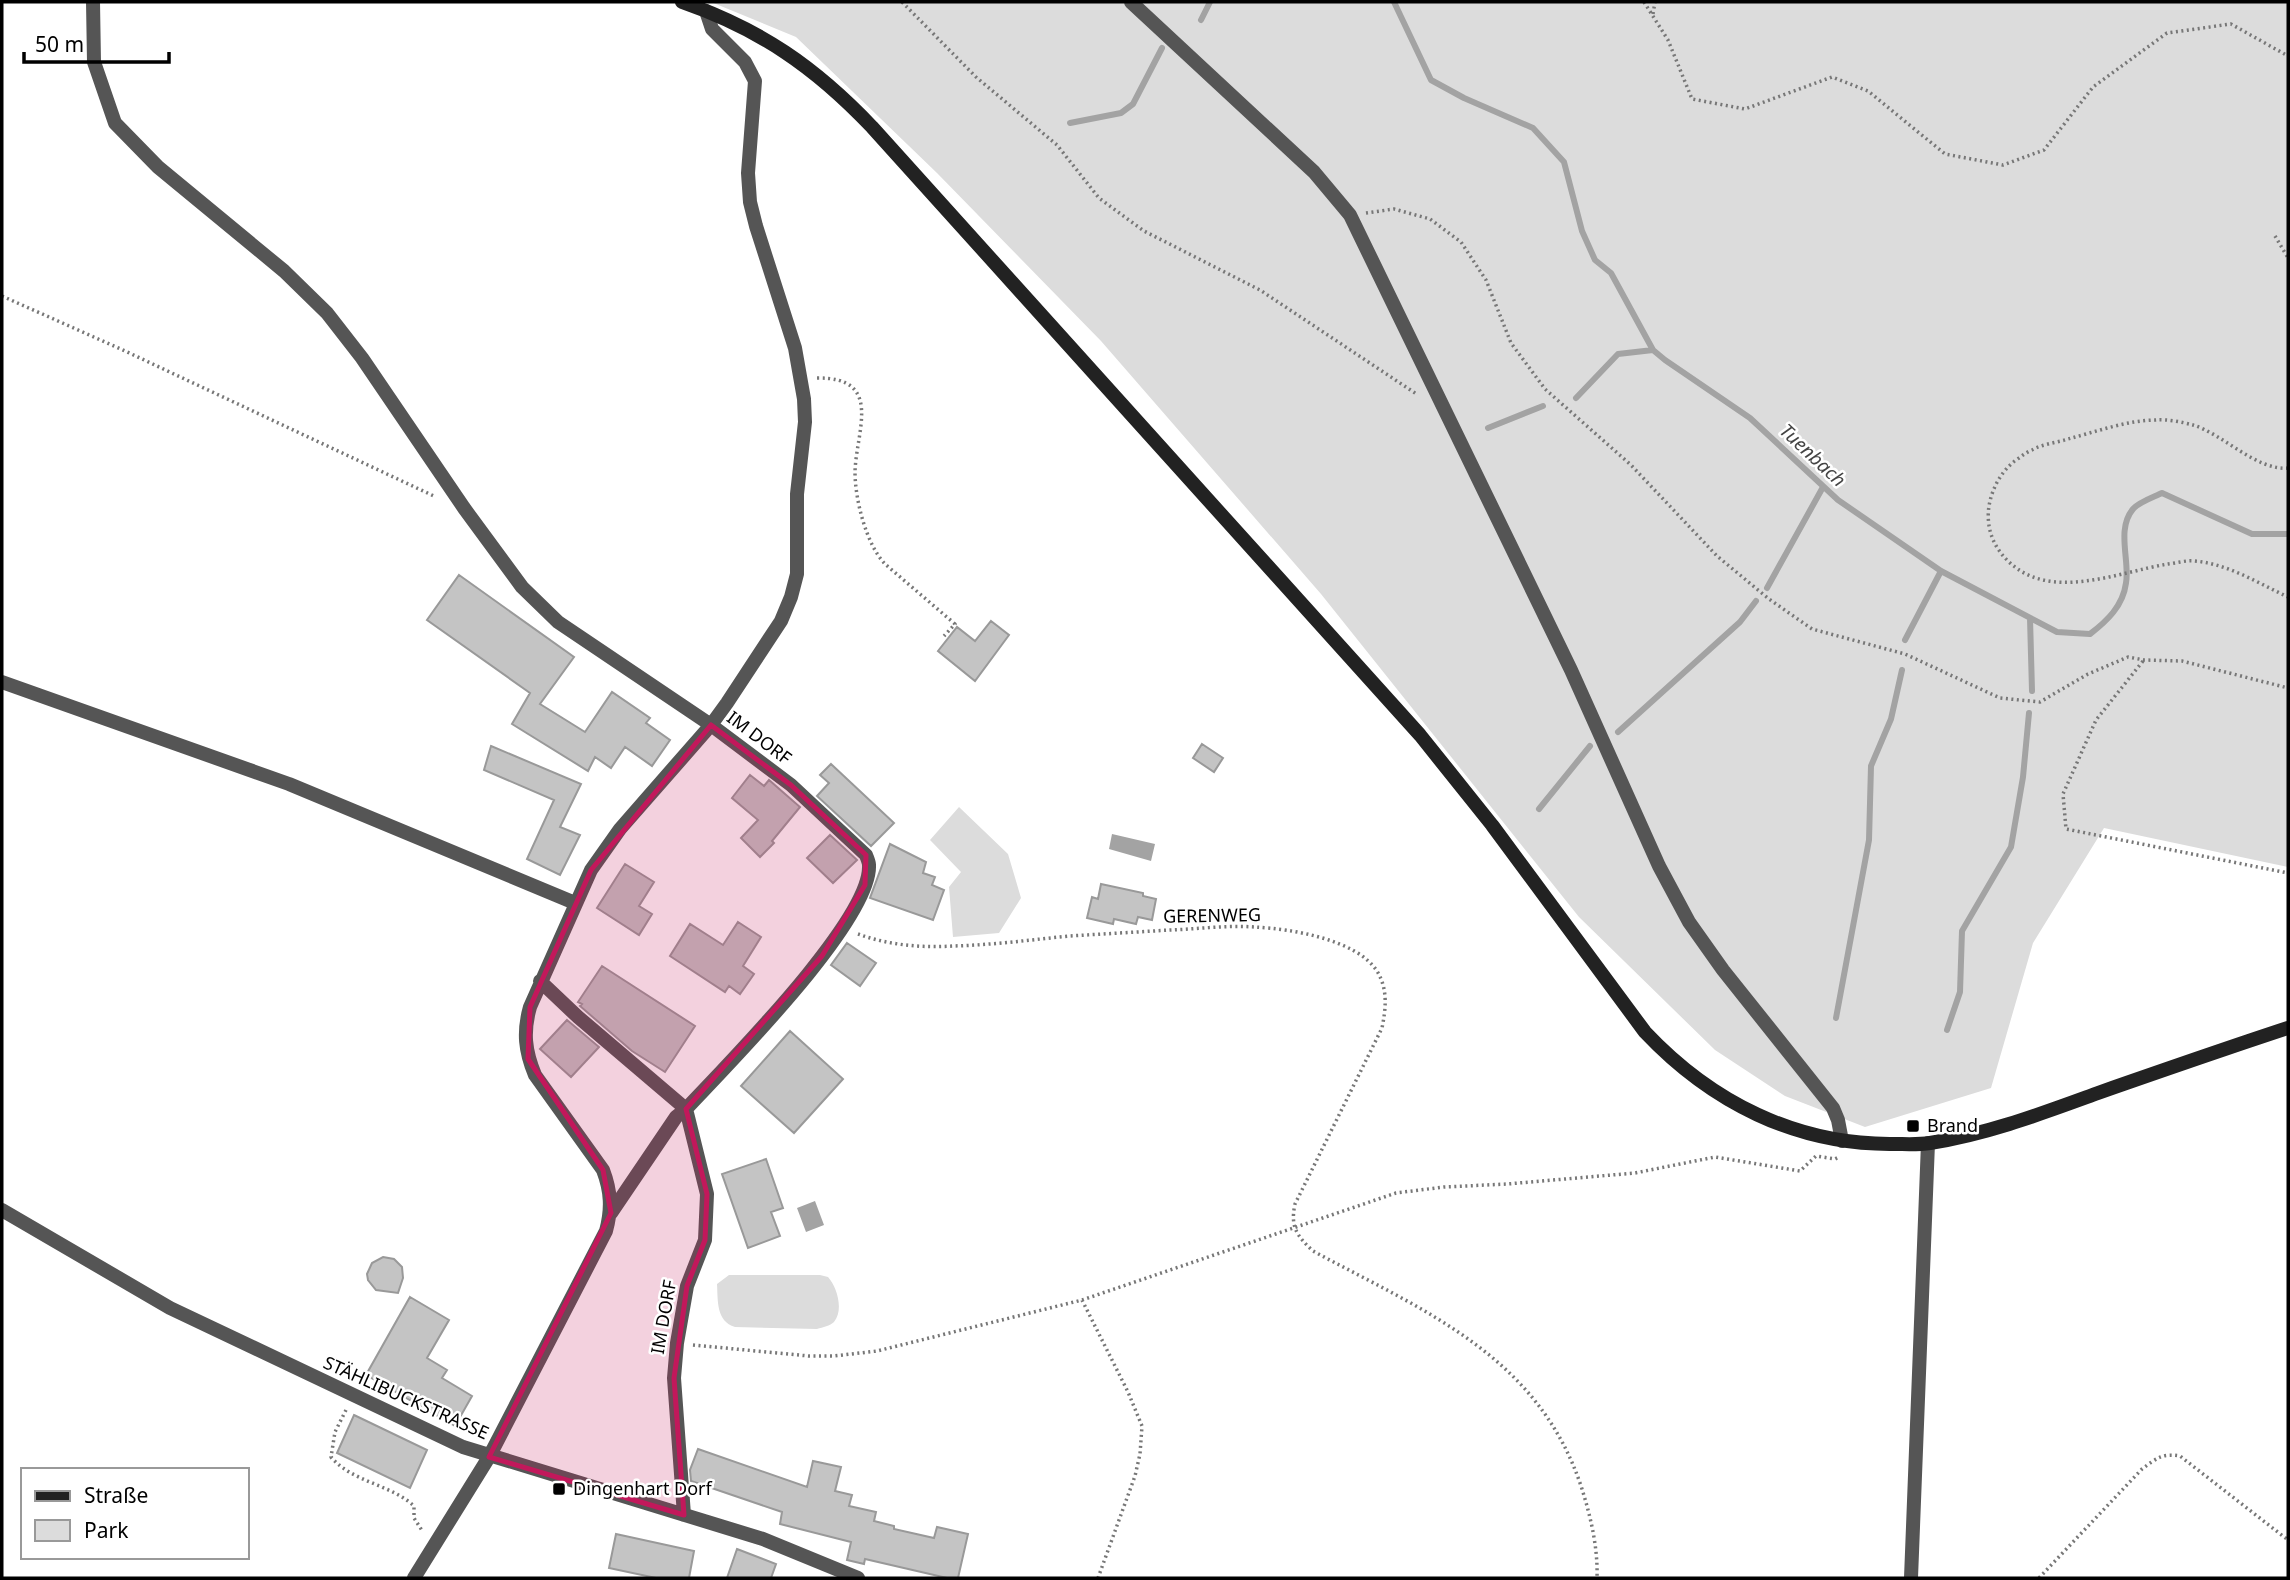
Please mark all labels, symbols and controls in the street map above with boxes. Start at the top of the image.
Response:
scale bar [24,21,170,65]
text: 50 m [35,30,84,58]
water label: Tuenbach [1774,418,1852,492]
street label: IM DORF [722,705,797,769]
street label: GERENWEG [1163,902,1261,928]
place label: Brand [1927,1113,1978,1137]
marker: Brand [1905,1118,1921,1134]
street label: IM DORF [645,1278,681,1356]
street label: STÄHLIBUCKSTRASSE [320,1350,493,1444]
legend [21,1468,248,1559]
place label: Dingenhart Dorf [573,1476,713,1500]
text: Straße [84,1481,148,1509]
marker: Dingenhart Dorf [551,1481,567,1497]
text: Park [84,1516,129,1544]

